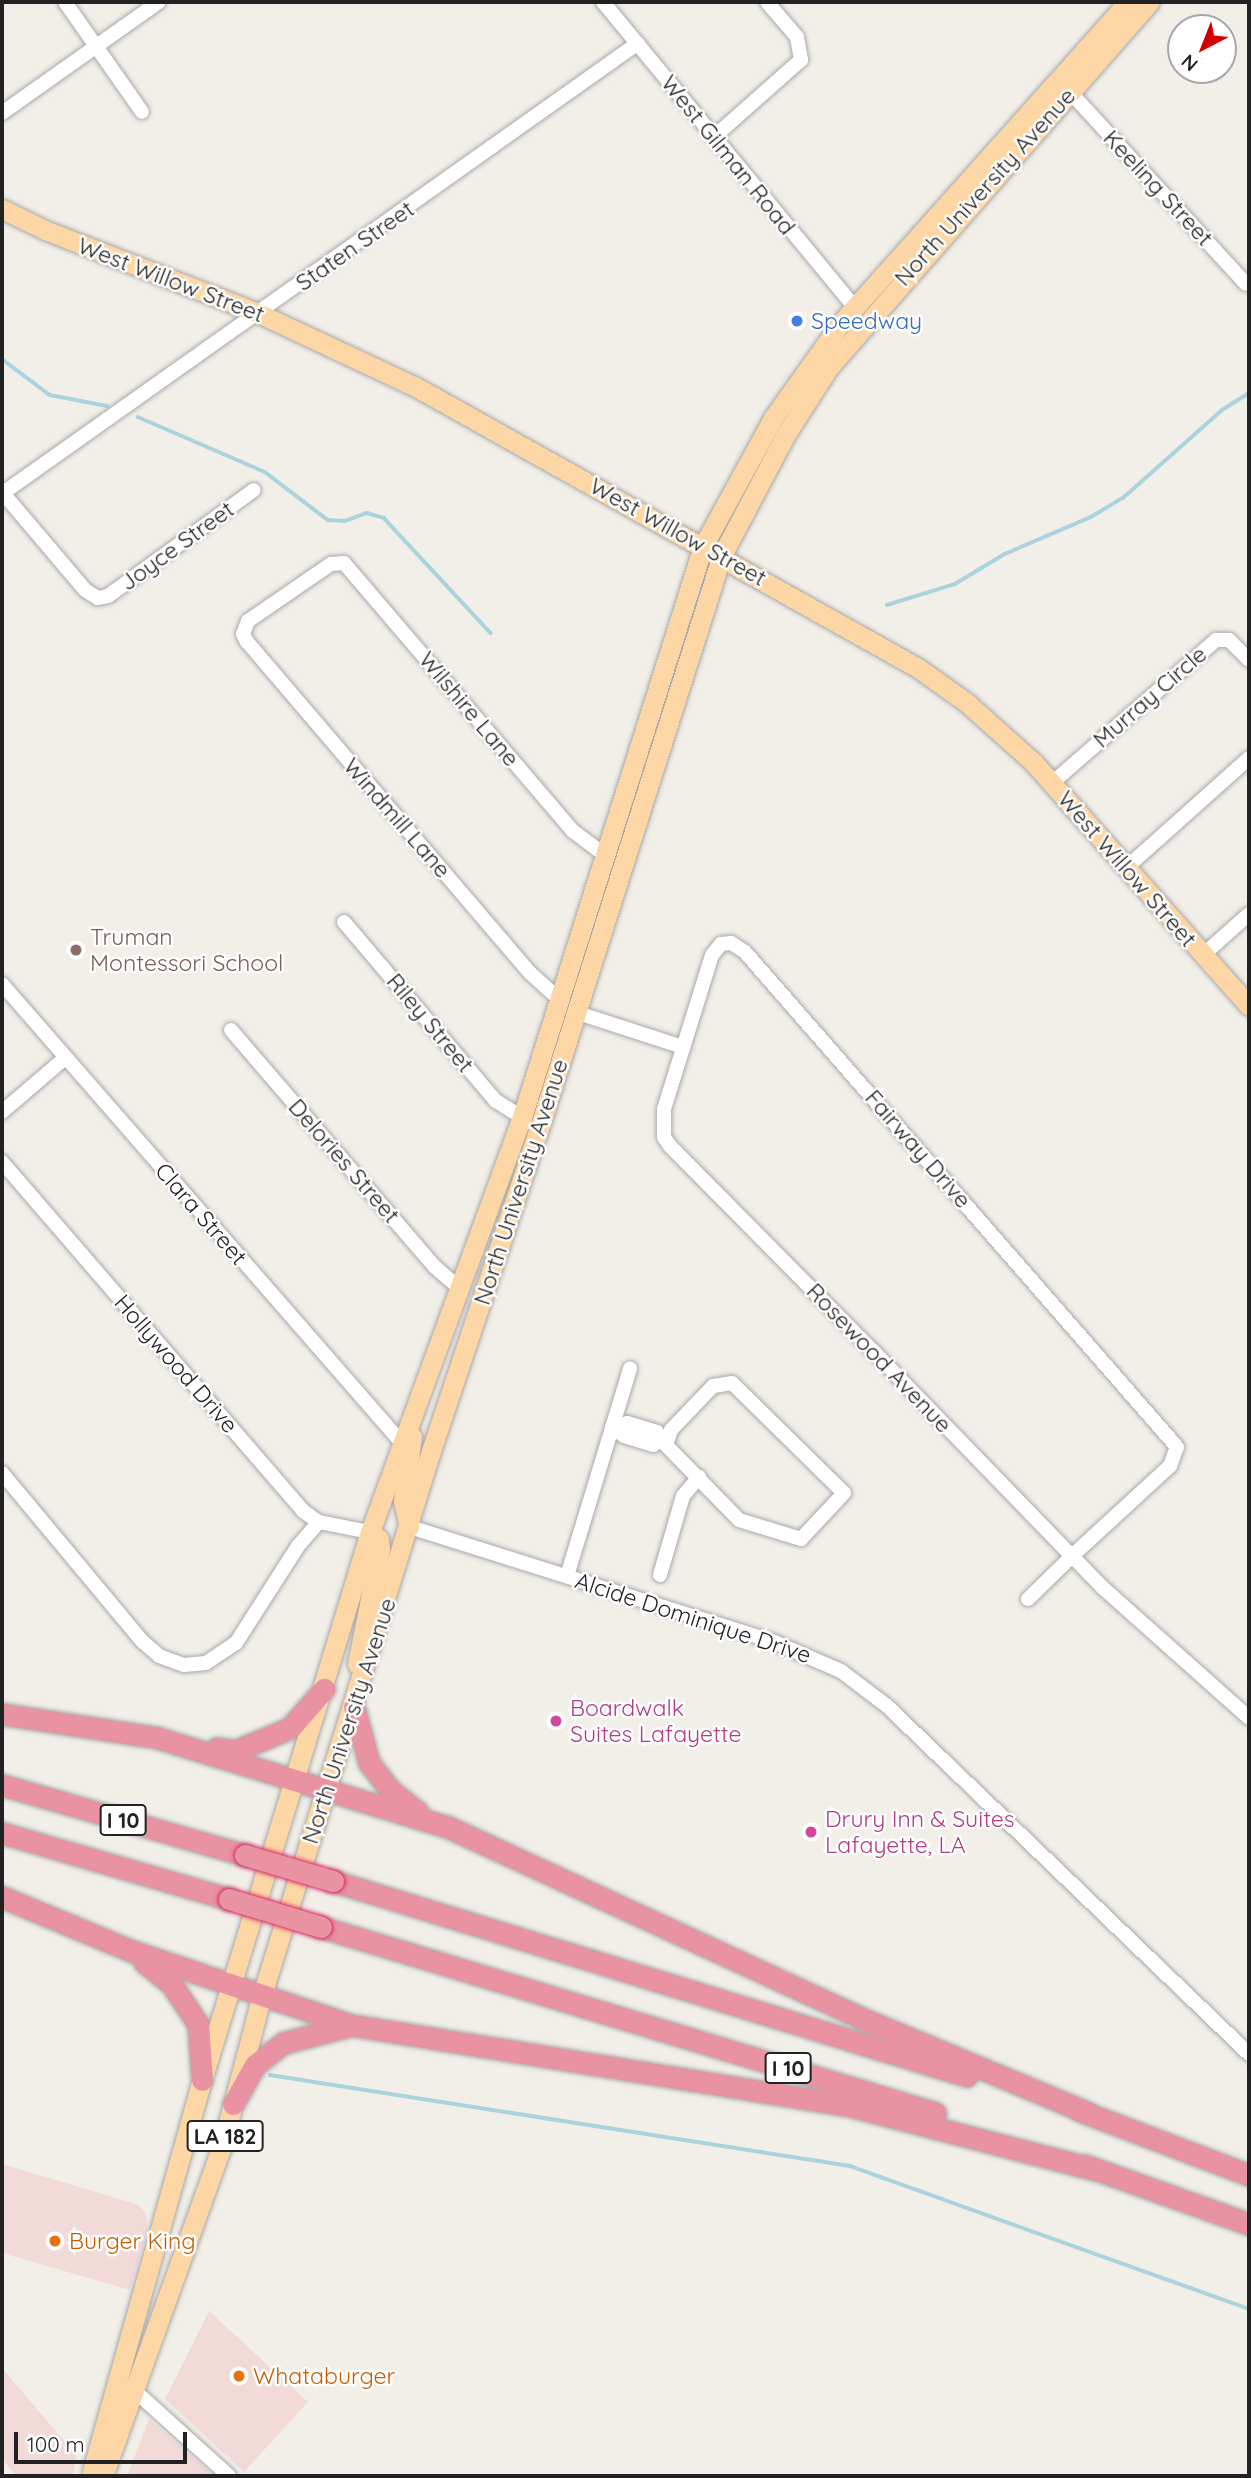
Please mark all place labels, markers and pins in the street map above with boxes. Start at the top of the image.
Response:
place label: Speedway [811,307,922,335]
marker: Speedway [789,313,805,329]
place label: Truman Montessori School [90,923,283,977]
marker: Truman Montessori School [68,942,84,958]
place label: Boardwalk Suites Lafayette [570,1694,741,1748]
marker: Boardwalk Suites Lafayette [548,1713,564,1729]
place label: Drury Inn & Suites Lafayette, LA [825,1805,1015,1859]
marker: Drury Inn & Suites Lafayette, LA [803,1824,819,1840]
place label: Burger King [69,2227,196,2255]
marker: Burger King [47,2233,63,2249]
place label: Whataburger [253,2362,395,2390]
marker: Whataburger [231,2368,247,2384]

